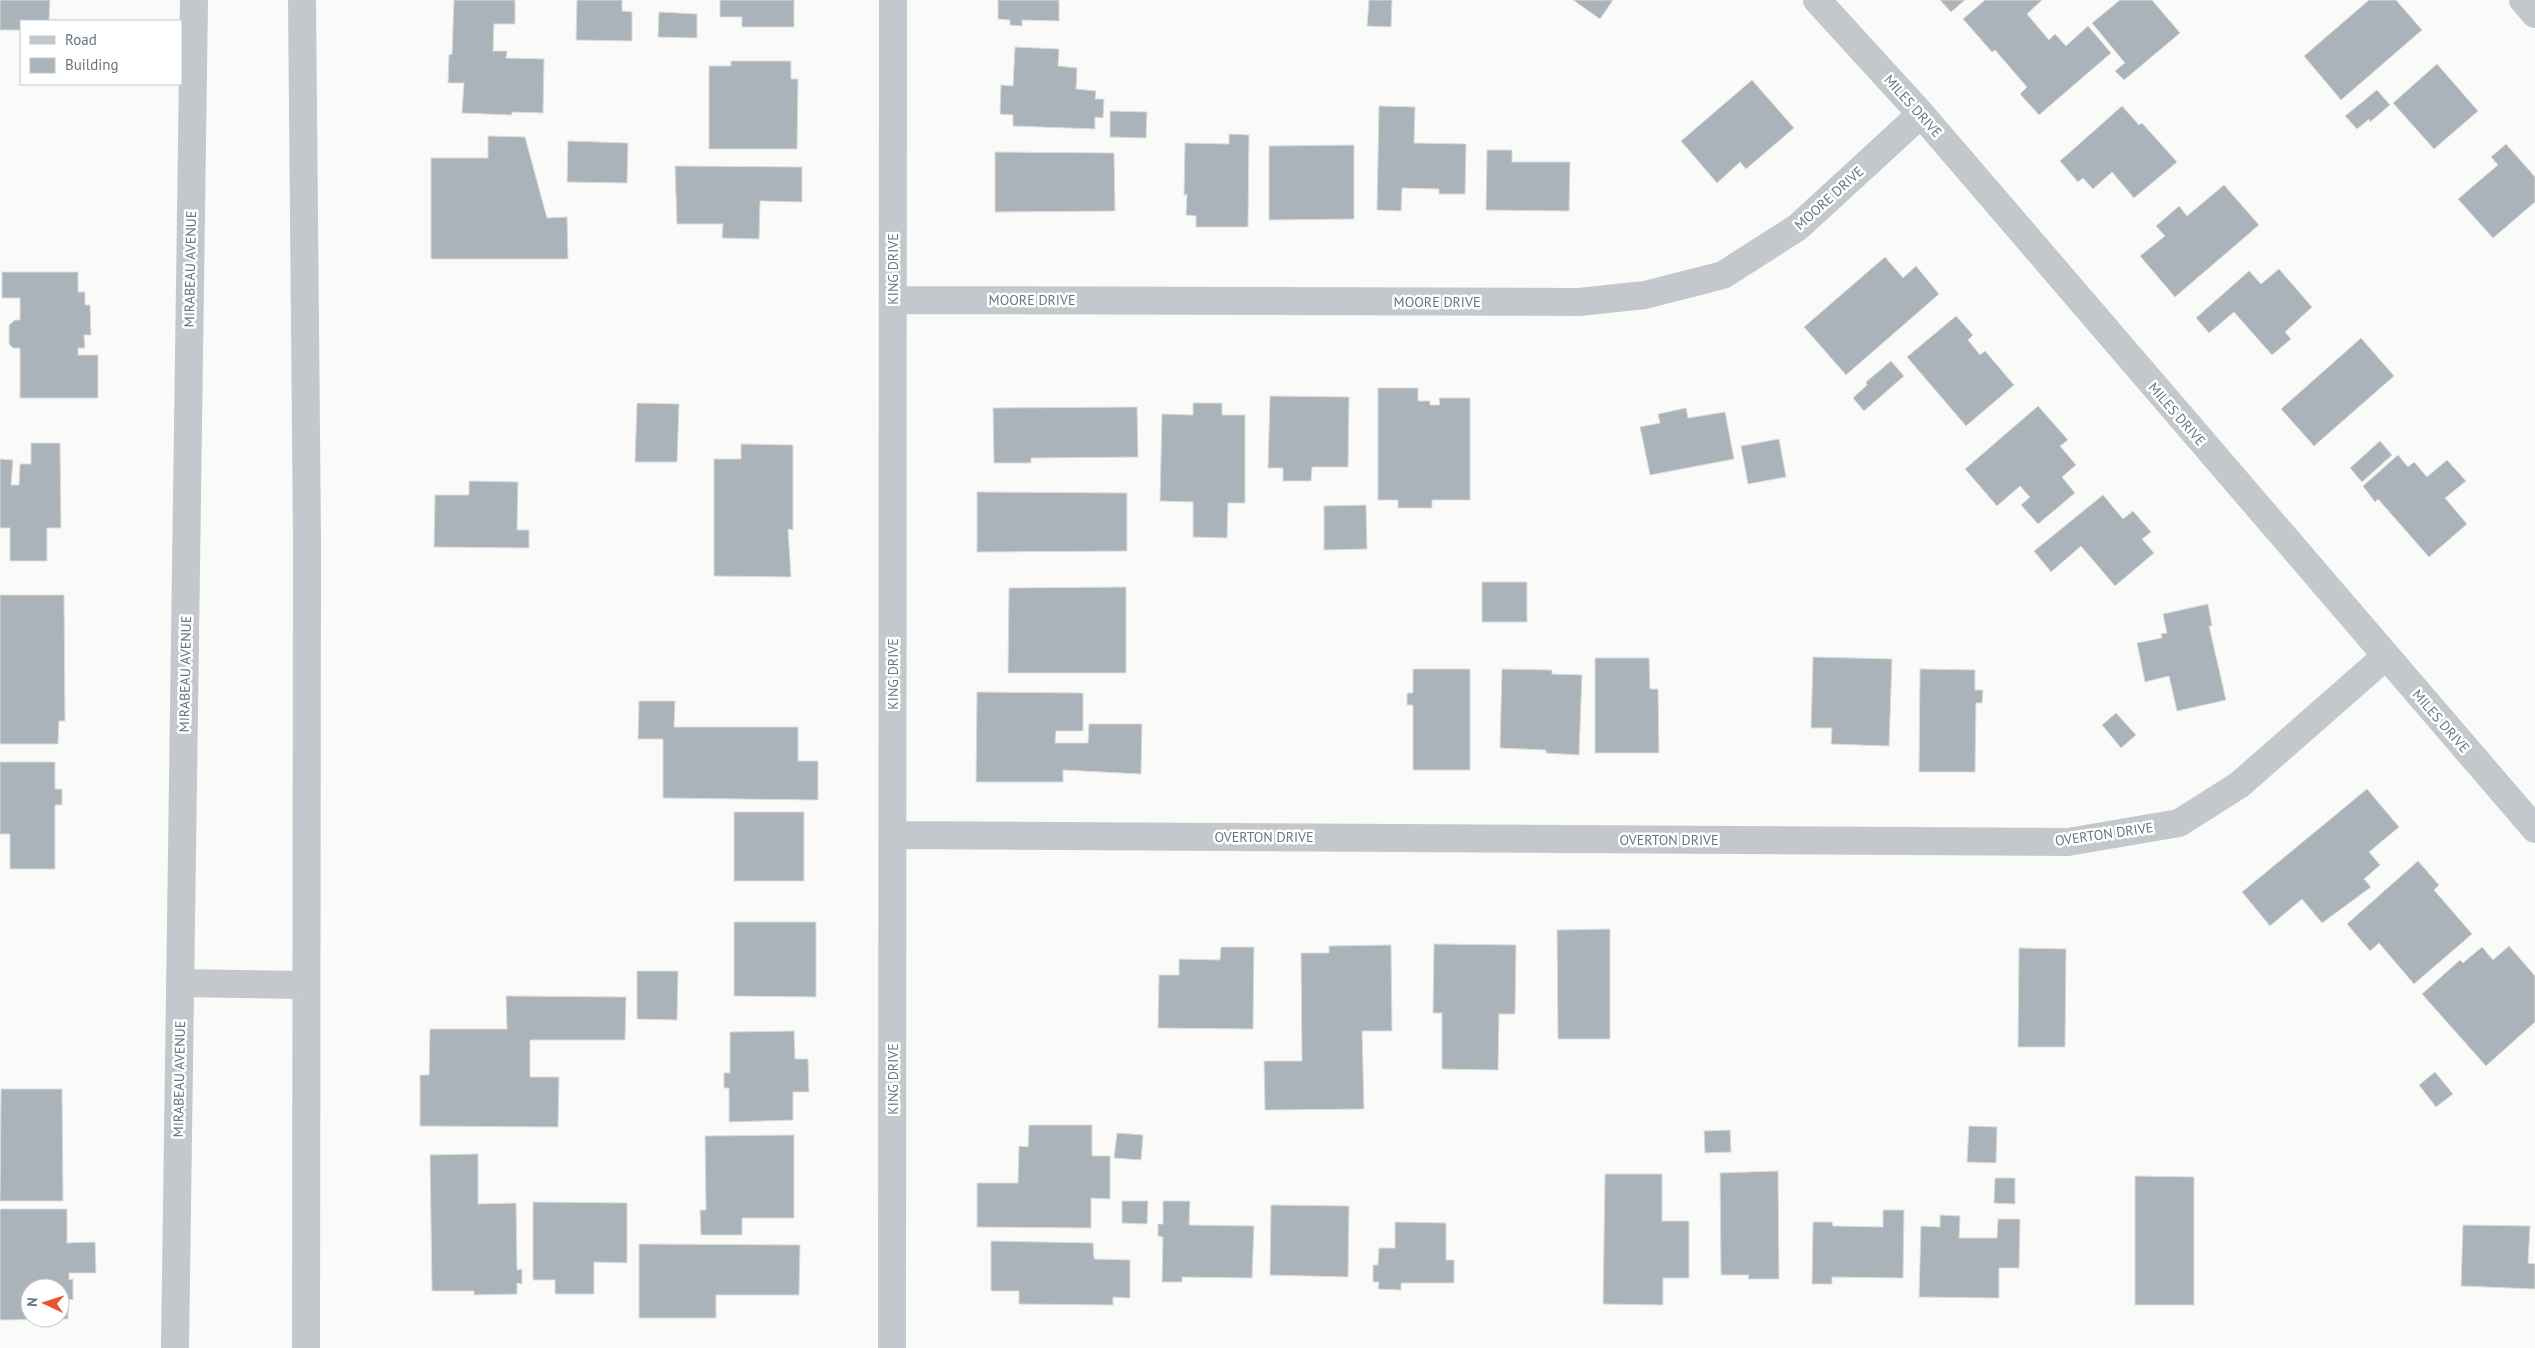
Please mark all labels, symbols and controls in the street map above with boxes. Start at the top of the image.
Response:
legend [20,20,182,85]
text: Road [65,30,97,49]
text: Building [65,55,119,74]
street label: MILES DRIVE [1880,71,1946,141]
street label: MOORE DRIVE [1791,162,1867,234]
street label: MIRABEAU AVENUE [180,211,200,327]
street label: KING DRIVE [884,233,902,305]
street label: MOORE DRIVE [989,291,1075,309]
street label: MOORE DRIVE [1394,293,1480,311]
street label: MILES DRIVE [2145,379,2209,449]
street label: MIRABEAU AVENUE [175,616,195,732]
street label: KING DRIVE [884,638,902,710]
street label: MILES DRIVE [2409,686,2473,756]
street label: OVERTON DRIVE [2054,818,2154,850]
street label: OVERTON DRIVE [1215,828,1314,846]
street label: OVERTON DRIVE [1620,831,1719,849]
street label: MIRABEAU AVENUE [169,1021,189,1137]
street label: KING DRIVE [884,1043,902,1115]
north arrow [20,1278,70,1328]
text: N [23,1297,41,1307]

